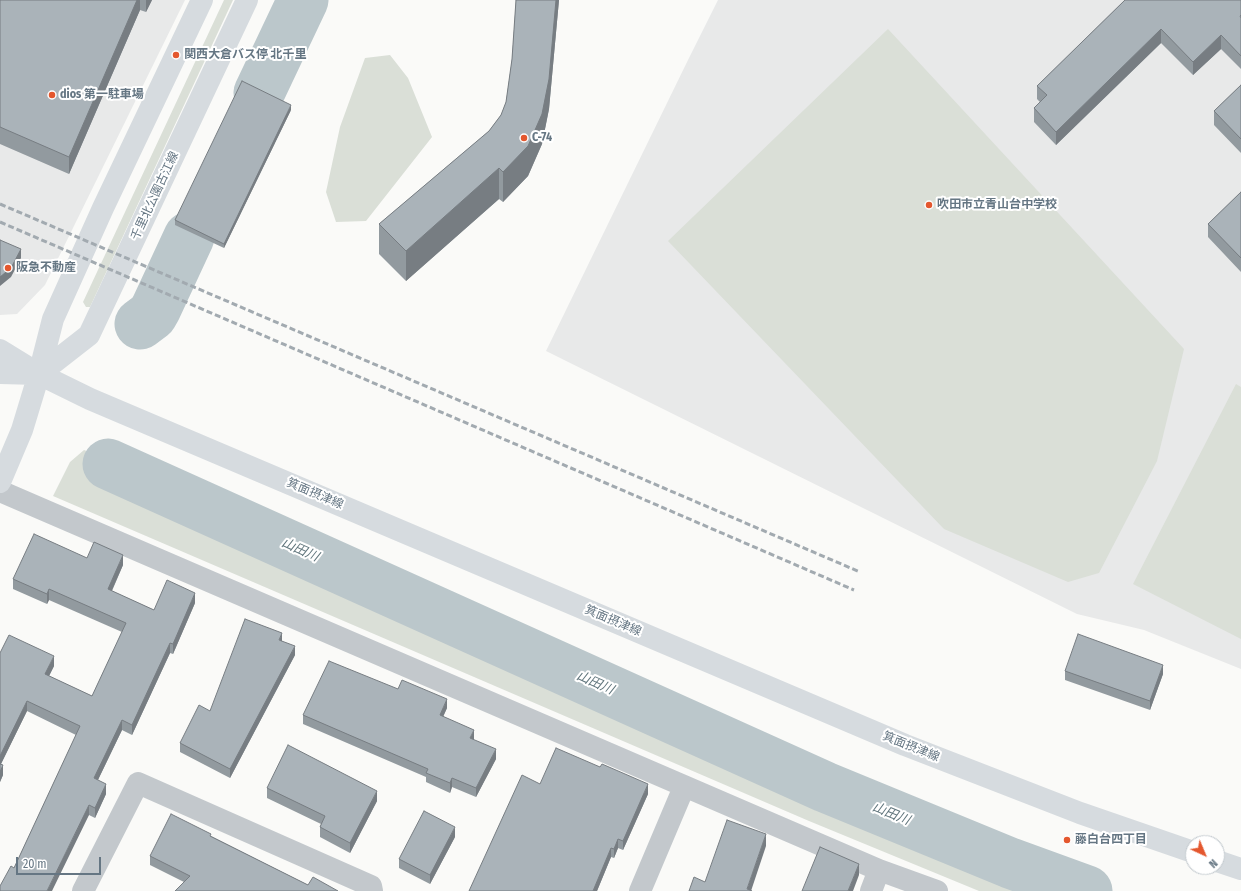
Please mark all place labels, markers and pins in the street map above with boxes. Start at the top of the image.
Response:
place label: 関西大倉バス停 北千里 [184,48,306,62]
marker: 関西大倉バス停 北千里 [171,50,181,60]
place label: dios 第一駐車場 [60,88,144,102]
marker: dios 第一駐車場 [47,90,57,100]
place label: C-74 [532,131,552,145]
marker: C-74 [519,133,529,143]
place label: 吹田市立青山台中学校 [937,198,1057,212]
marker: 吹田市立青山台中学校 [924,200,934,210]
place label: 阪急不動産 [16,261,76,275]
marker: 阪急不動産 [3,263,13,273]
place label: 藤白台四丁目 [1075,833,1147,847]
marker: 藤白台四丁目 [1062,835,1072,845]

